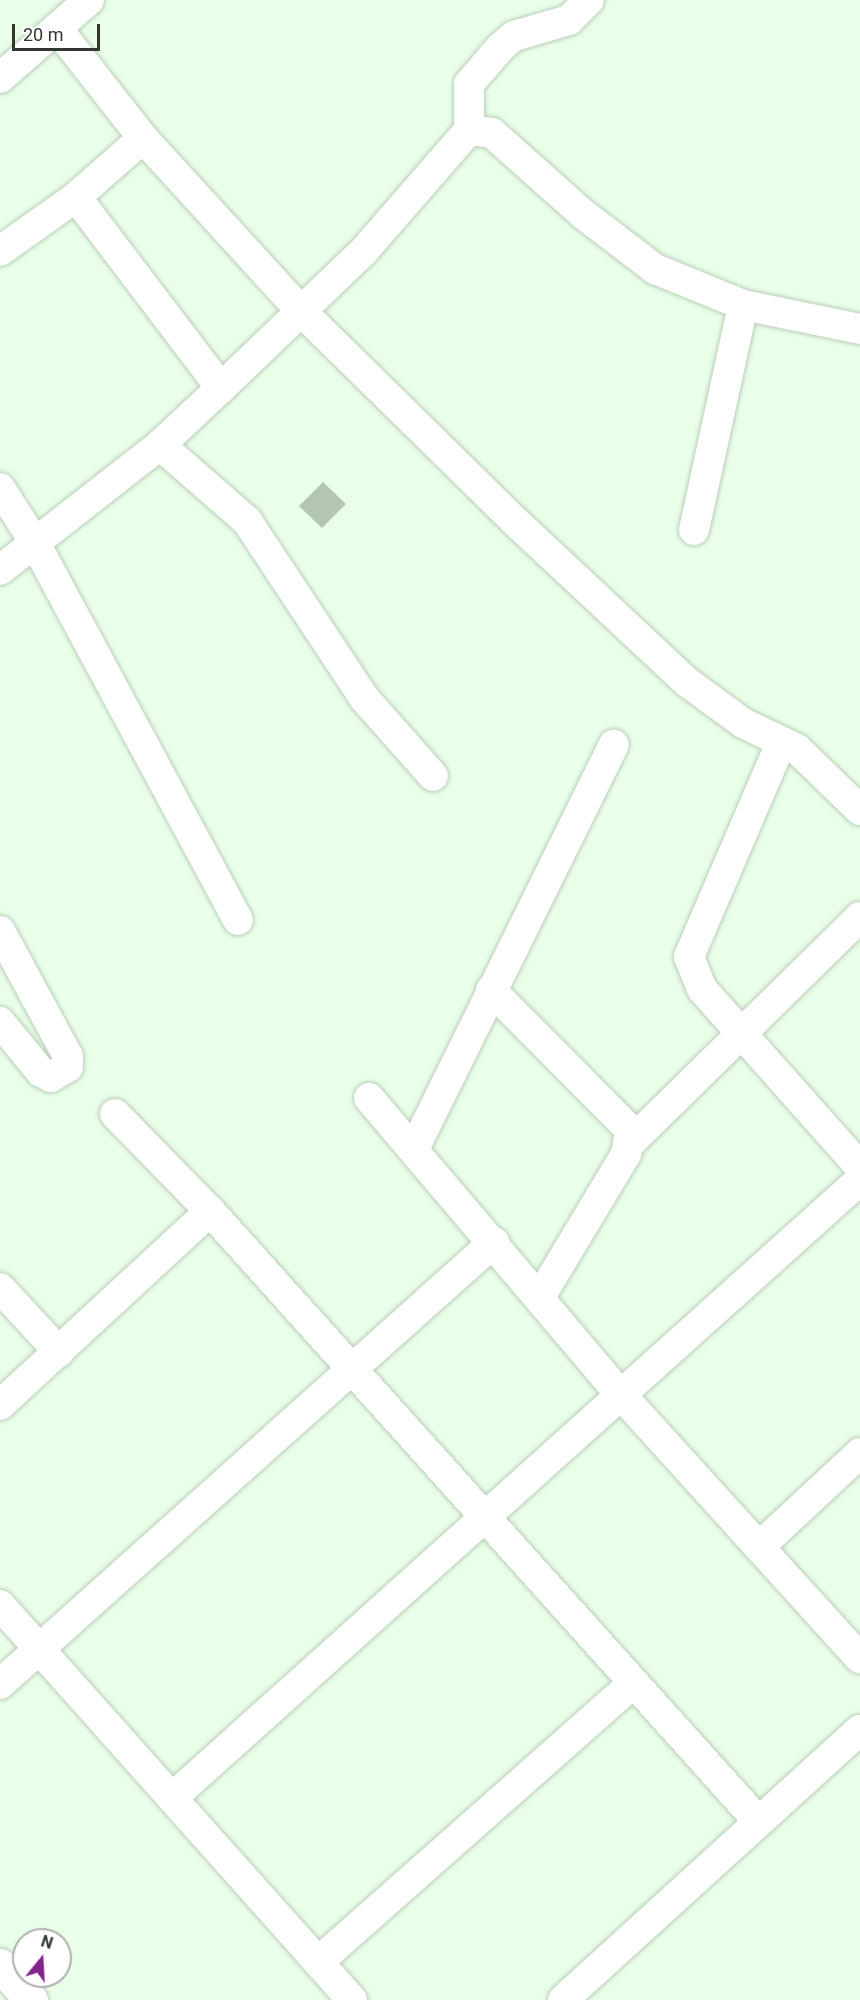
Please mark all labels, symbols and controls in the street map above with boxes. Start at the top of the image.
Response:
scale bar [15,12,104,50]
text: 20 m [23,24,63,45]
north arrow [12,1928,72,1988]
text: N [39,1932,55,1953]

